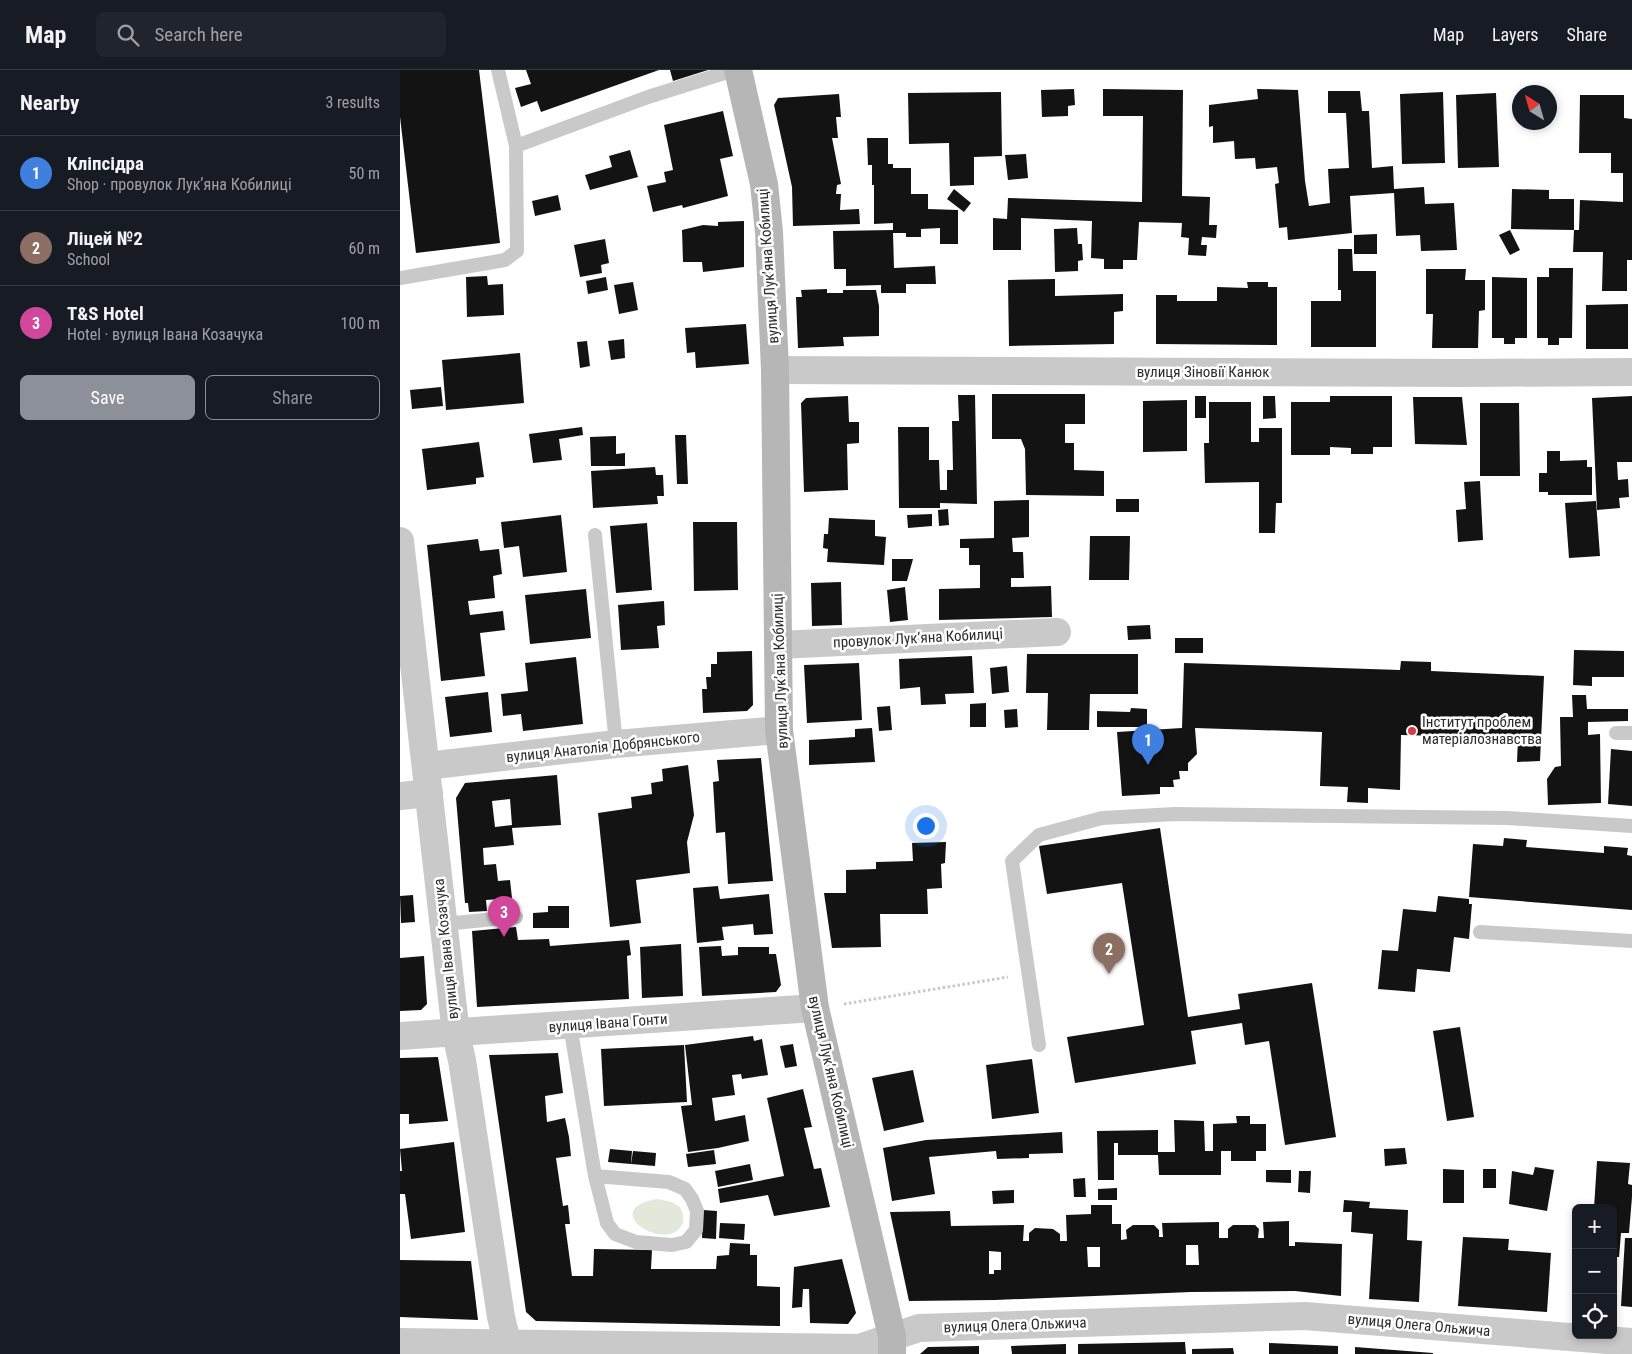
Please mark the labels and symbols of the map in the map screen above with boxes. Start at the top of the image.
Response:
north arrow [1512,85,1557,130]
street label: вулиця Лукʼяна Кобилиці [754,188,782,344]
street label: вулиця Зіновії Канюк [1137,363,1269,381]
street label: вулиця Лукʼяна Кобилиці [768,593,792,749]
street label: провулок Лукʼяна Кобилиці [833,625,1003,651]
place label: Інститут проблем матеріалознавства [1422,713,1542,748]
pin: 1 [1132,724,1164,765]
marker: Інститут проблем матеріалознавства [1406,725,1418,737]
street label: вулиця Анатолія Добрянського [505,728,701,766]
your location [913,813,939,839]
street label: вулиця Івана Козачука [430,878,462,1020]
pin: 3 [488,896,520,937]
pin: 2 [1093,933,1125,974]
street label: вулиця Лукʼяна Кобилиці [805,994,857,1150]
street label: вулиця Івана Гонти [548,1010,668,1036]
street label: вулиця Олега Ольжича [1347,1310,1491,1340]
street label: вулиця Олега Ольжича [943,1314,1087,1336]

